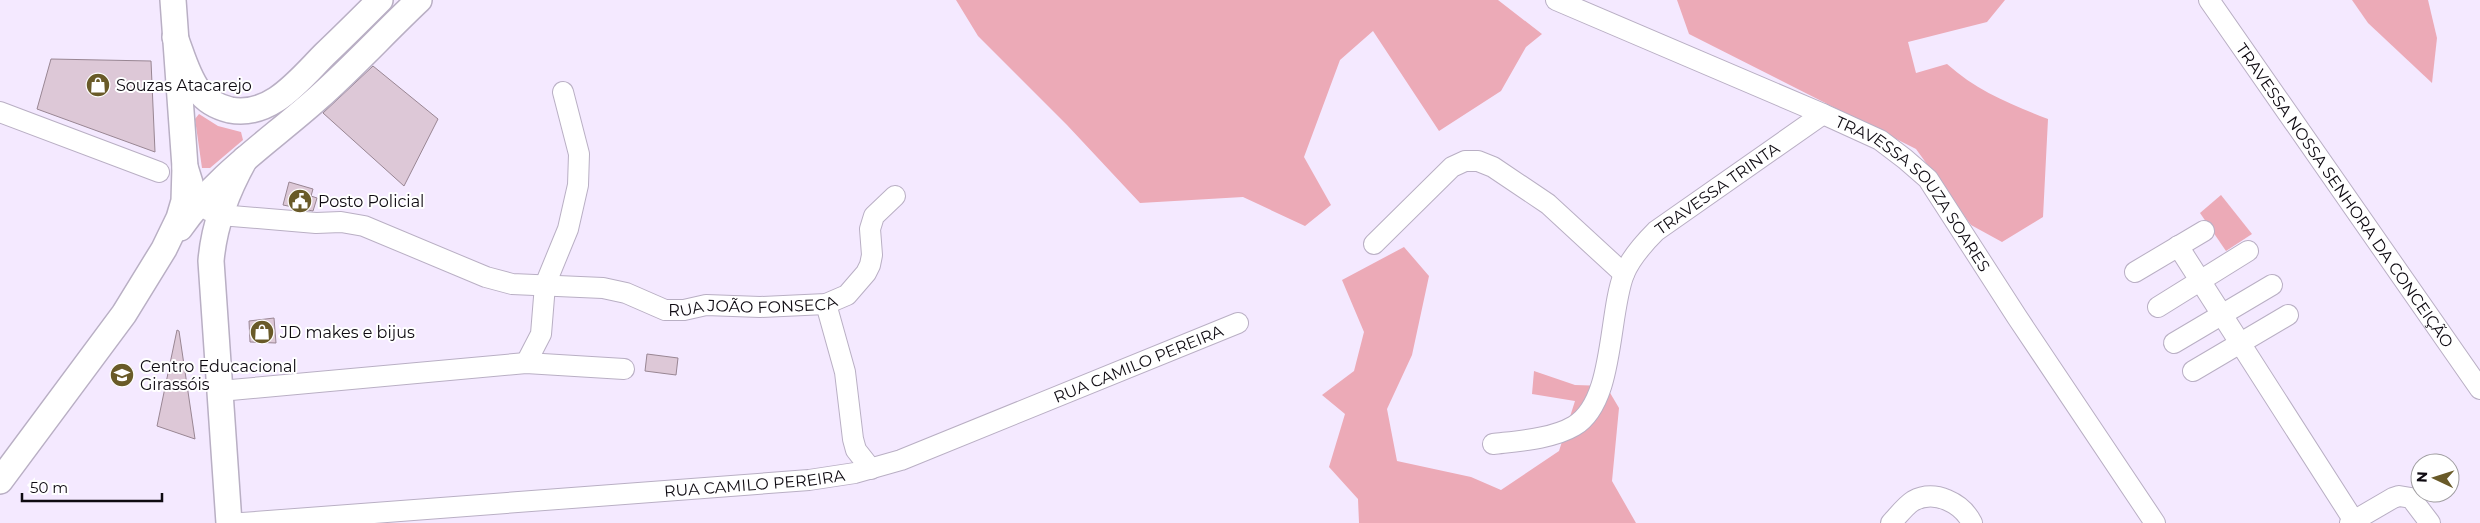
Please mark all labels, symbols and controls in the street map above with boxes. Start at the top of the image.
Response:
street label: TRAVESSA NOSSA SENHORA DA CONCEIÇÃO [2232,39,2458,351]
shop icon: Souzas Atacarejo [85,72,111,98]
place label: Souzas Atacarejo [116,76,252,95]
street label: TRAVESSA SOUZA SOARES [1833,112,1995,275]
street label: TRAVESSA TRINTA [1651,138,1783,238]
public building icon: Posto Policial [287,188,313,214]
place label: Posto Policial [318,192,424,211]
street label: RUA JOÃO FONSECA [668,291,840,320]
shop icon: JD makes e bijus [249,319,275,345]
street label: RUA CAMILO PEREIRA [1051,320,1226,407]
place label: JD makes e bijus [279,323,415,342]
place label: Centro Educacional Girassóis [140,357,297,394]
school or university icon: Centro Educacional Girassóis [109,362,135,388]
north arrow [2410,453,2460,503]
street label: RUA CAMILO PEREIRA [663,465,847,500]
scale bar [22,470,162,502]
text: N [2413,471,2431,483]
text: 50 m [30,478,68,497]

